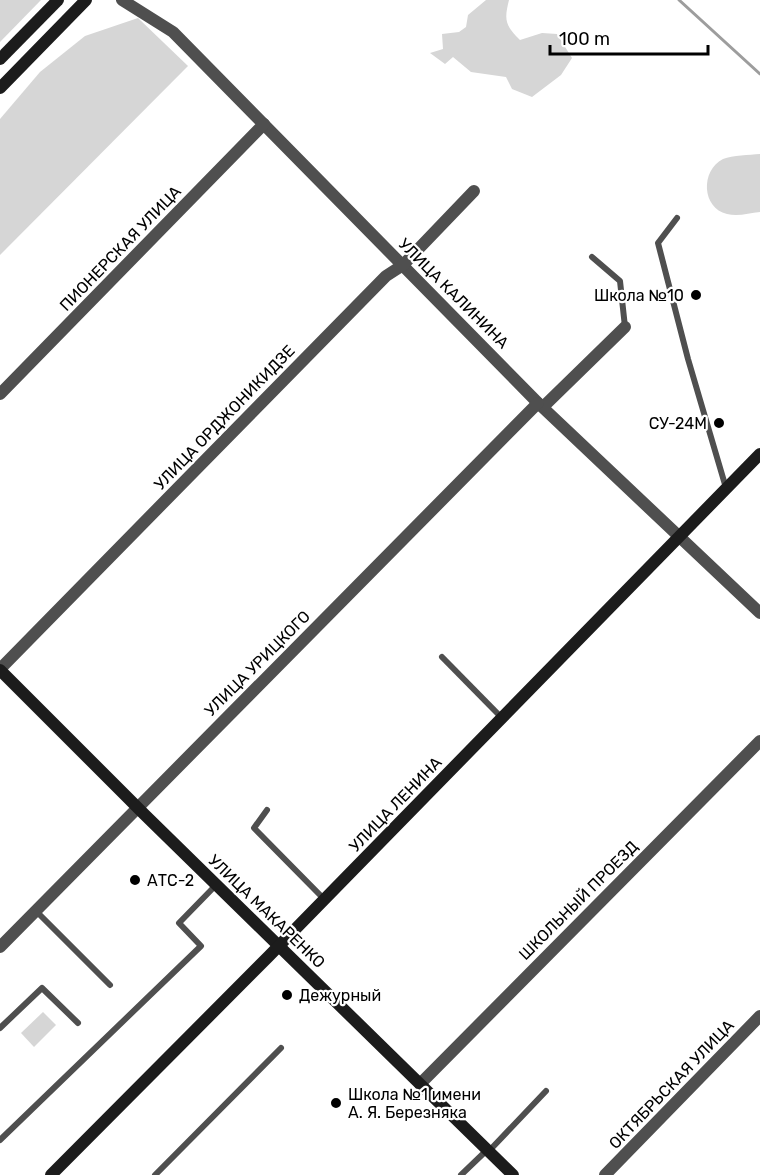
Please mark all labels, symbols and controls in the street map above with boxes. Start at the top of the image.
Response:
scale bar [550,18,708,56]
text: 100 m [559,28,610,50]
street label: ПИОНЕРСКАЯ УЛИЦА [56,182,185,315]
street label: УЛИЦА КАЛИНИНА [395,234,513,353]
place label: Школа №10 [594,286,684,305]
marker: Школа №10 [689,288,703,302]
street label: УЛИЦА ОРДЖОНИКИДЗЕ [150,341,299,494]
place label: СУ-24М [649,414,707,433]
marker: СУ-24М [712,416,726,430]
street label: УЛИЦА УРИЦКОГО [201,607,314,720]
street label: УЛИЦА ЛЕНИНА [345,753,446,856]
street label: ШКОЛЬНЫЙ ПРОЕЗД [515,837,642,964]
street label: УЛИЦА МАКАРЕНКО [204,851,329,972]
place label: АТС-2 [147,871,194,890]
marker: АТС-2 [128,873,142,887]
place label: Дежурный [299,986,381,1005]
marker: Дежурный [280,988,294,1002]
street label: ОКТЯБРЬСКАЯ УЛИЦА [605,1016,738,1153]
place label: Школа №1 имени А. Я. Березняка [348,1085,481,1122]
marker: Школа №1 имени А. Я. Березняка [329,1096,343,1110]

